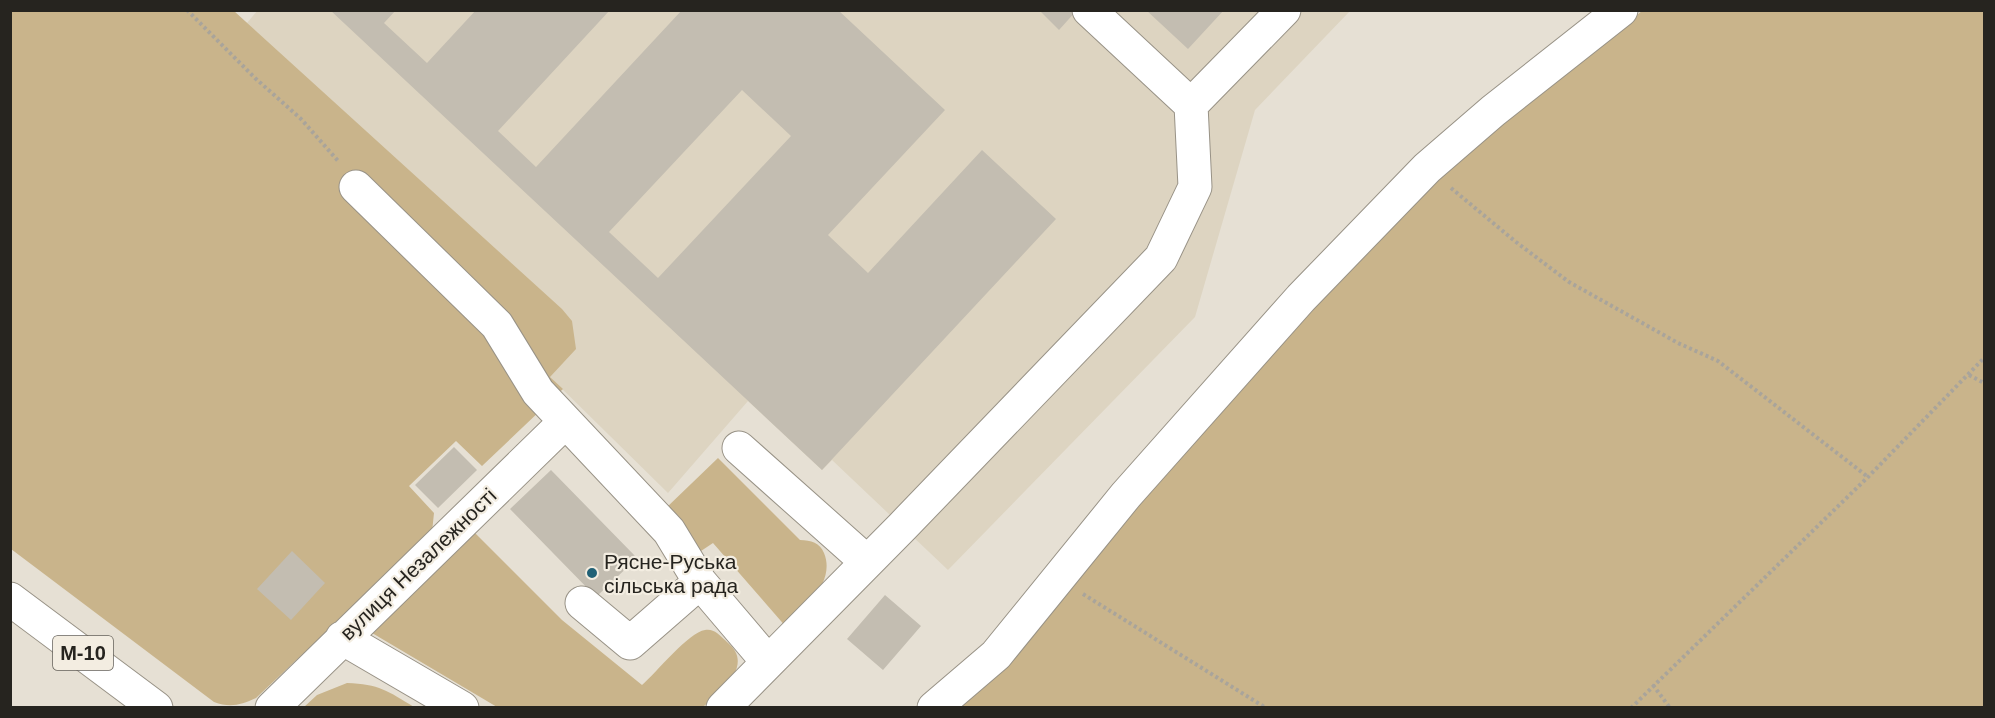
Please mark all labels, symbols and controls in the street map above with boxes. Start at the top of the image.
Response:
street label: вулиця Незалежності [335,484,501,644]
place label: Рясне-Руська сільська рада [604,550,739,597]
marker: Рясне-Руська сільська рада [585,566,599,580]
road number: М-10 [53,636,113,670]

